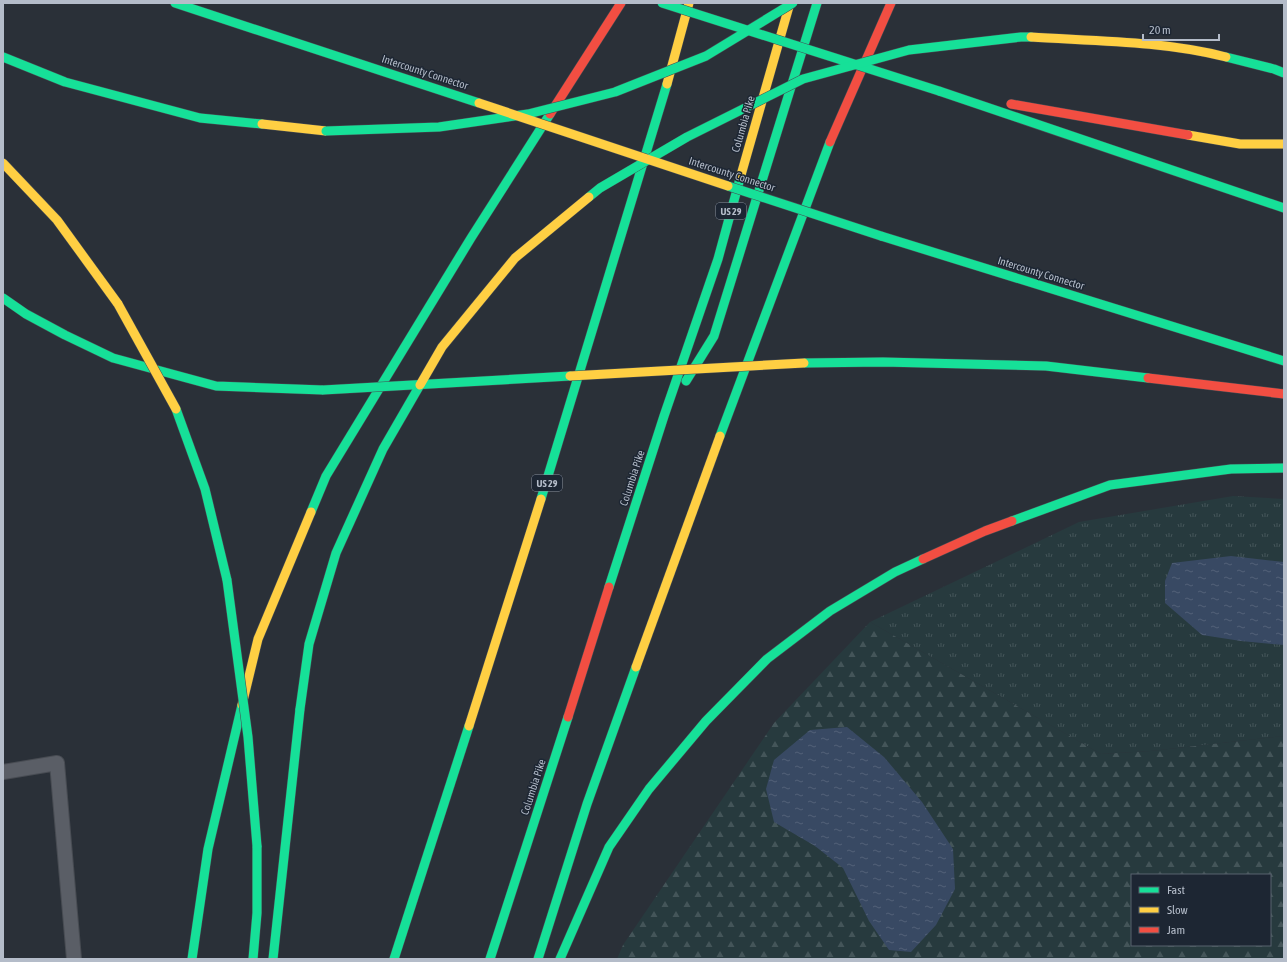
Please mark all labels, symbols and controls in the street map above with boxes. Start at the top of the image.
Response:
scale bar [1143,16,1219,42]
text: 20 m [1149,23,1171,37]
street label: Intercounty Connector [380,52,470,92]
street label: Columbia Pike [729,94,757,154]
street label: Intercounty Connector [687,154,777,194]
road number: US 29 [716,203,746,219]
street label: Intercounty Connector [996,254,1086,292]
street label: Columbia Pike [617,449,647,507]
road number: US 29 [532,475,562,491]
street label: Columbia Pike [518,758,548,816]
legend [1131,874,1271,946]
text: Fast [1167,883,1185,897]
text: Slow [1167,903,1188,917]
text: Jam [1167,923,1185,937]

